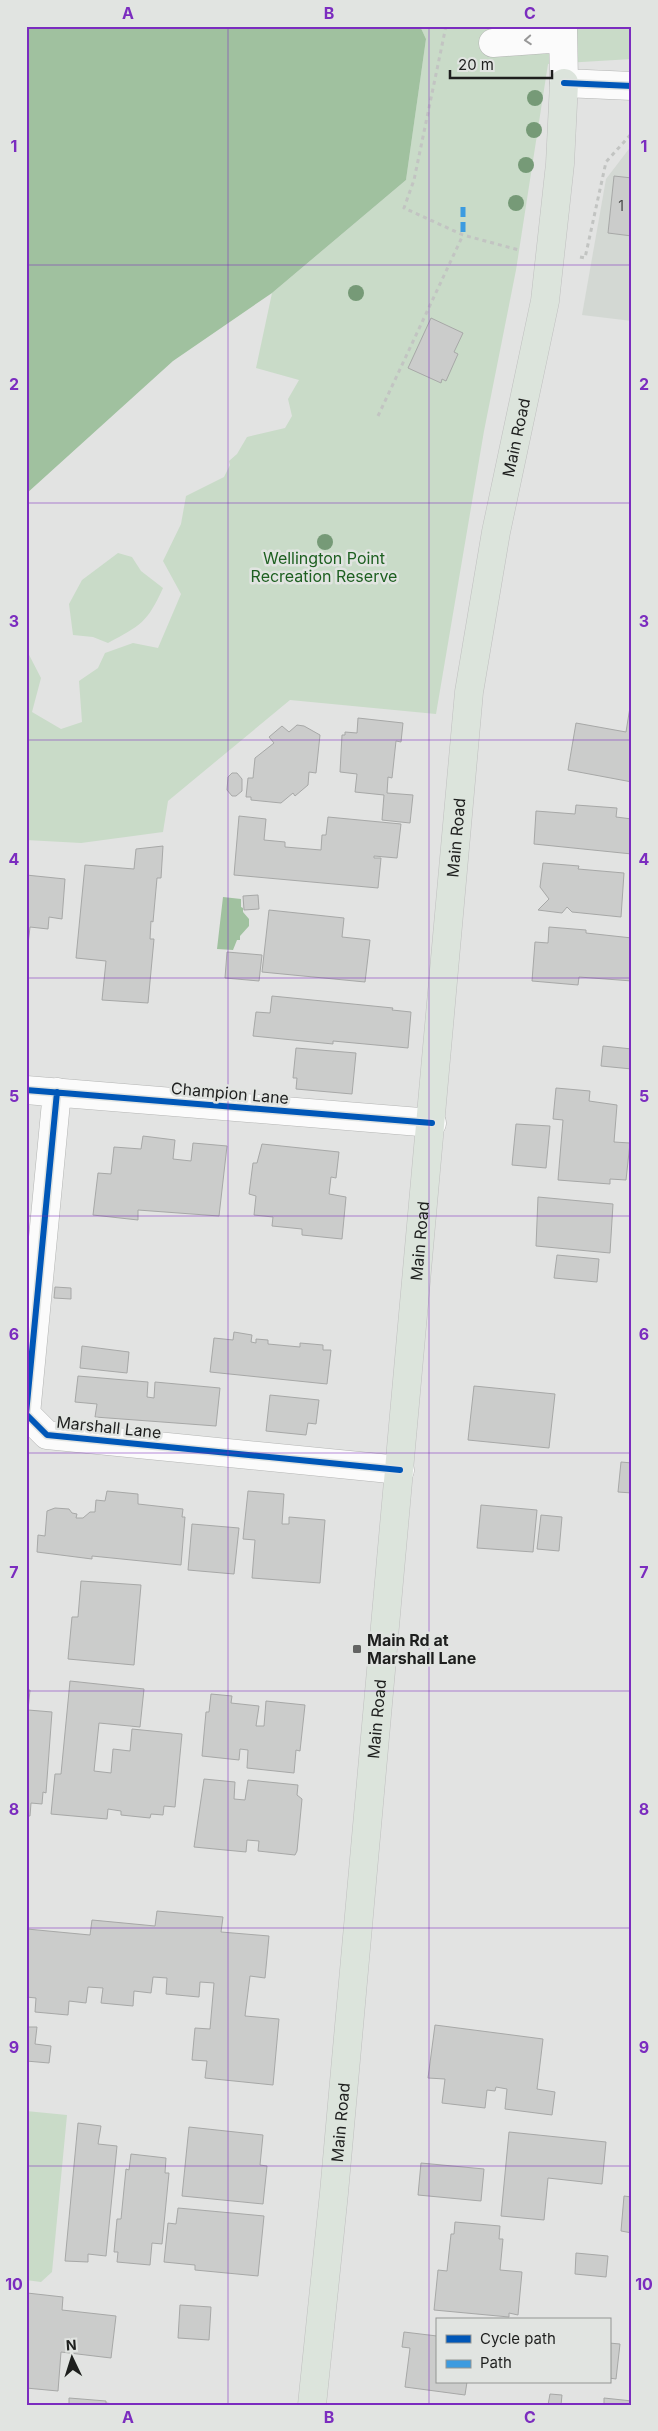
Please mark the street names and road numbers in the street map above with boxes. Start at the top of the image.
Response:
street label: Main Road [498,396,534,479]
street label: Main Road [442,797,469,878]
street label: Champion Lane [170,1078,290,1108]
street label: Main Road [406,1200,433,1282]
street label: Marshall Lane [56,1412,162,1442]
street label: Main Road [363,1678,390,1760]
street label: Main Road [327,2082,354,2163]

